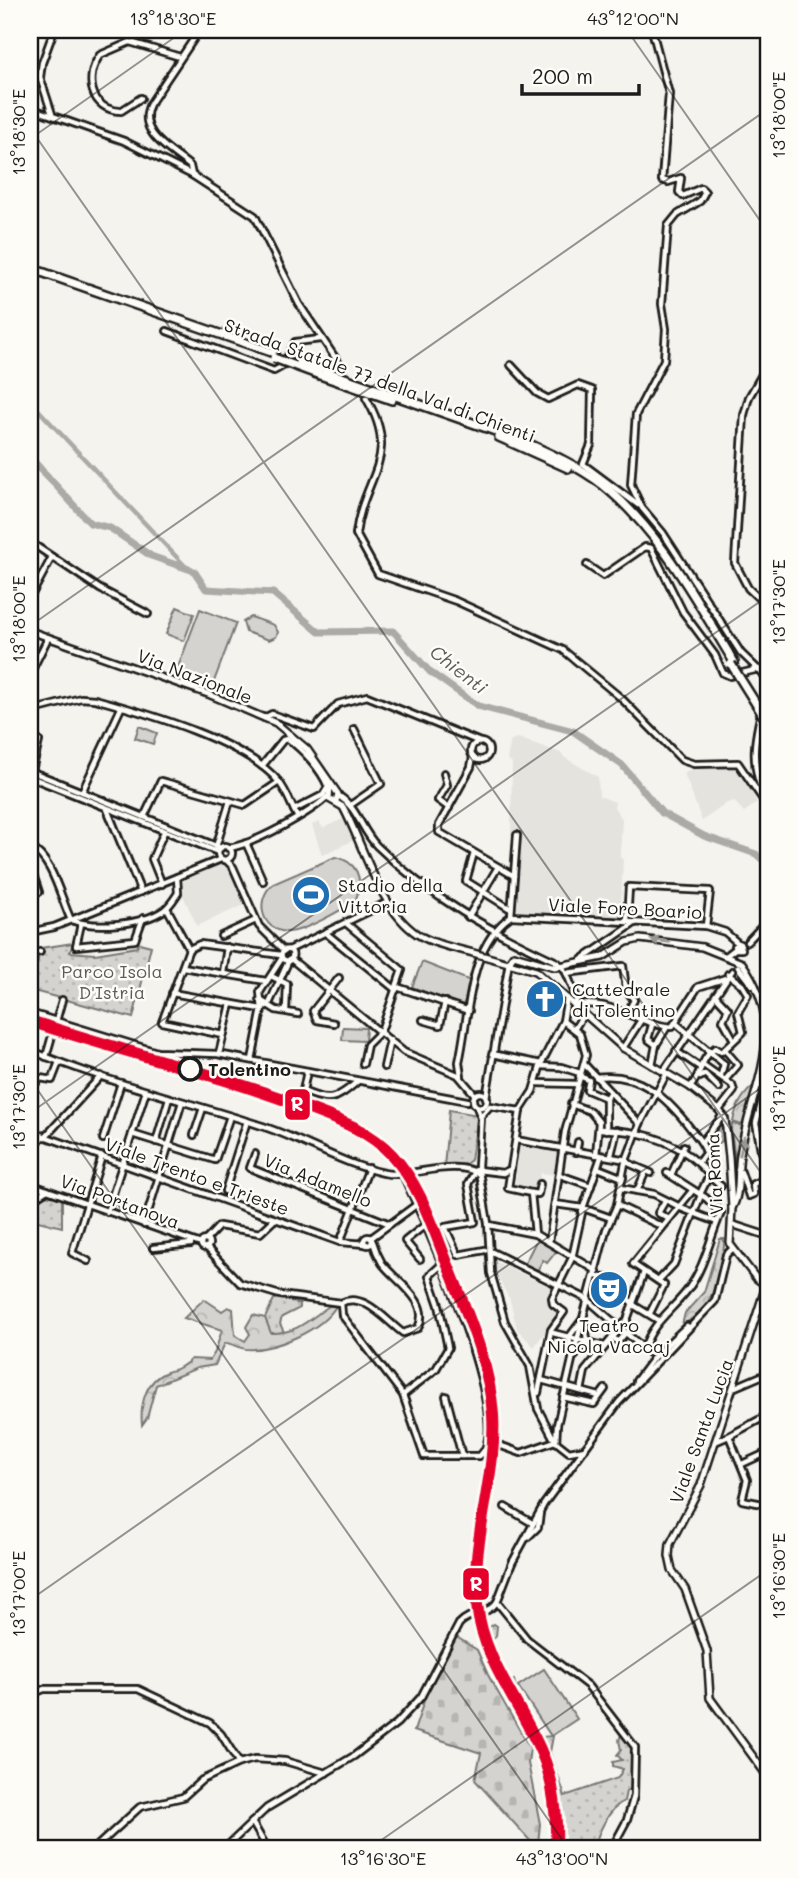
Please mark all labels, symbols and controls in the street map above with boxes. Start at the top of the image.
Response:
text: 13°18'30"E [130,6,216,30]
text: 43°12'00"N [587,6,679,30]
scale bar [522,52,639,96]
text: 200 m [532,62,593,89]
text: 13°18'00"E [766,71,790,159]
text: 13°18'30"E [6,89,30,175]
street label: Strada Statale 77 della Val di Chienti [221,312,539,448]
text: 13°17'30"E [766,559,790,645]
text: 13°18'00"E [6,575,30,663]
water label: Chienti [425,639,493,699]
street label: Via Nazionale [134,643,256,709]
place label: Stadio della Vittoria [338,873,443,918]
sports icon: Stadio della Vittoria [290,874,332,916]
street label: Viale Foro Boario [547,892,703,924]
one-way arrow [649,935,671,946]
park label: Parco Isola D'Istria [61,959,163,1004]
place label: Cattedrale di Tolentino [572,977,675,1022]
church icon: Cattedrale di Tolentino [524,978,566,1020]
text: 13°17'00"E [766,1046,790,1132]
marker: Tolentino [178,1057,202,1081]
place label: Tolentino [208,1057,291,1081]
text: 13°17'30"E [6,1064,30,1150]
line badge: R [284,1088,311,1121]
text: R [290,1091,304,1116]
street label: Viale Trento e Trieste [101,1131,293,1221]
street label: Via Roma [700,1133,728,1215]
one-way arrow [737,1135,748,1157]
street label: Via Adamello [260,1147,376,1213]
street label: Via Portanova [57,1168,183,1234]
theatre icon: Teatro Nicola Vaccaj [588,1269,630,1311]
place label: Teatro Nicola Vaccaj [548,1313,670,1358]
street label: Viale Santa Lucia [664,1355,738,1507]
text: 13°16'30"E [766,1533,790,1619]
text: 13°17'00"E [6,1551,30,1637]
line badge: R [462,1567,490,1601]
text: R [469,1571,483,1596]
text: 13°16'30"E [340,1846,426,1870]
text: 43°13'00"N [516,1846,608,1870]

